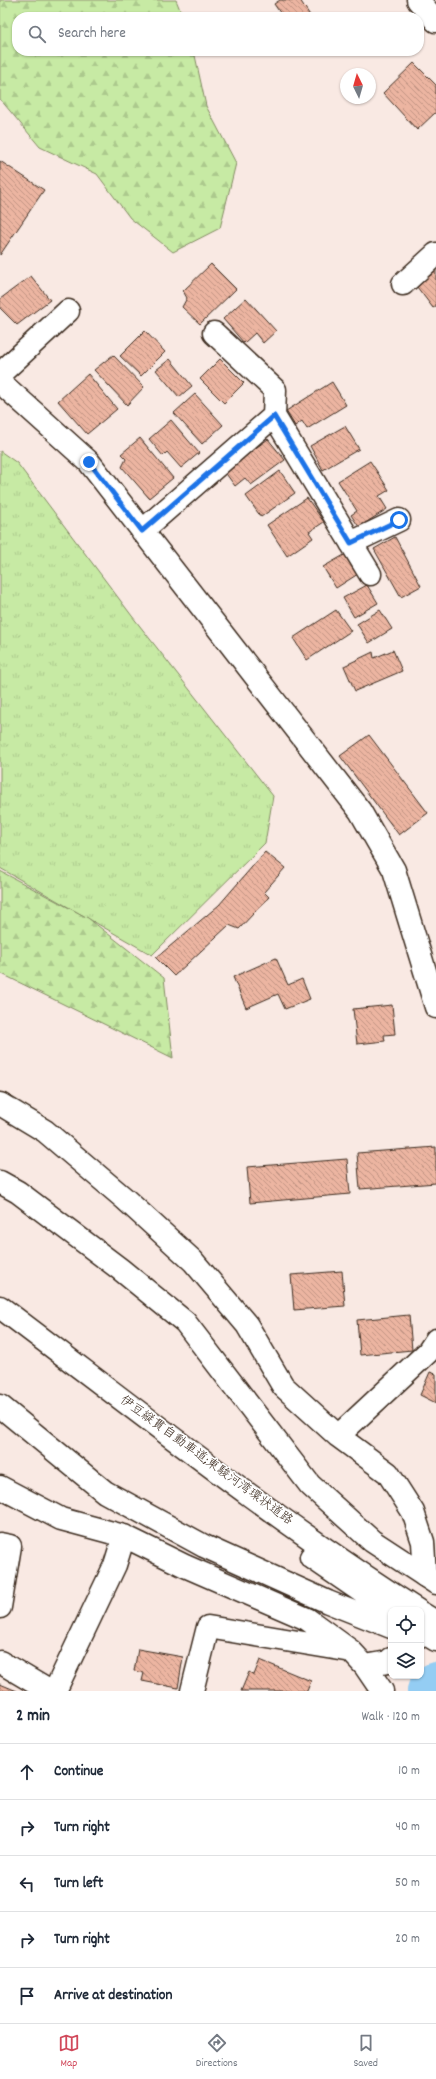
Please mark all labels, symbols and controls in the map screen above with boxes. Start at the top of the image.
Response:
search box [12,12,424,56]
icon: search [26,23,48,45]
text: Search here [58,23,126,45]
north arrow [340,68,376,104]
route end [80,453,98,471]
route start [390,511,408,529]
street label: 伊豆縦貫自動車道;東駿河湾環状道路 [115,1392,297,1530]
map controls [388,1607,424,1679]
button: locate [388,1607,424,1643]
button: layers [388,1643,424,1679]
text: 2 min [16,1705,50,1729]
text: Walk · 120 m [362,1708,420,1727]
icon: ahead [16,1761,38,1783]
text: Continue [54,1761,103,1783]
text: 10 m [398,1762,420,1781]
icon: right [16,1817,38,1839]
text: Turn right [54,1817,110,1839]
text: 40 m [396,1818,420,1837]
icon: left [16,1873,38,1895]
text: Turn left [54,1873,103,1895]
text: 50 m [395,1874,420,1893]
icon: right [16,1929,38,1951]
text: Turn right [54,1929,110,1951]
text: 20 m [395,1930,420,1949]
icon: arrive [16,1985,38,2007]
text: Arrive at destination [54,1985,172,2007]
tab: Map [58,2032,80,2072]
tab: Directions [196,2032,238,2072]
tab: Saved [353,2032,378,2072]

